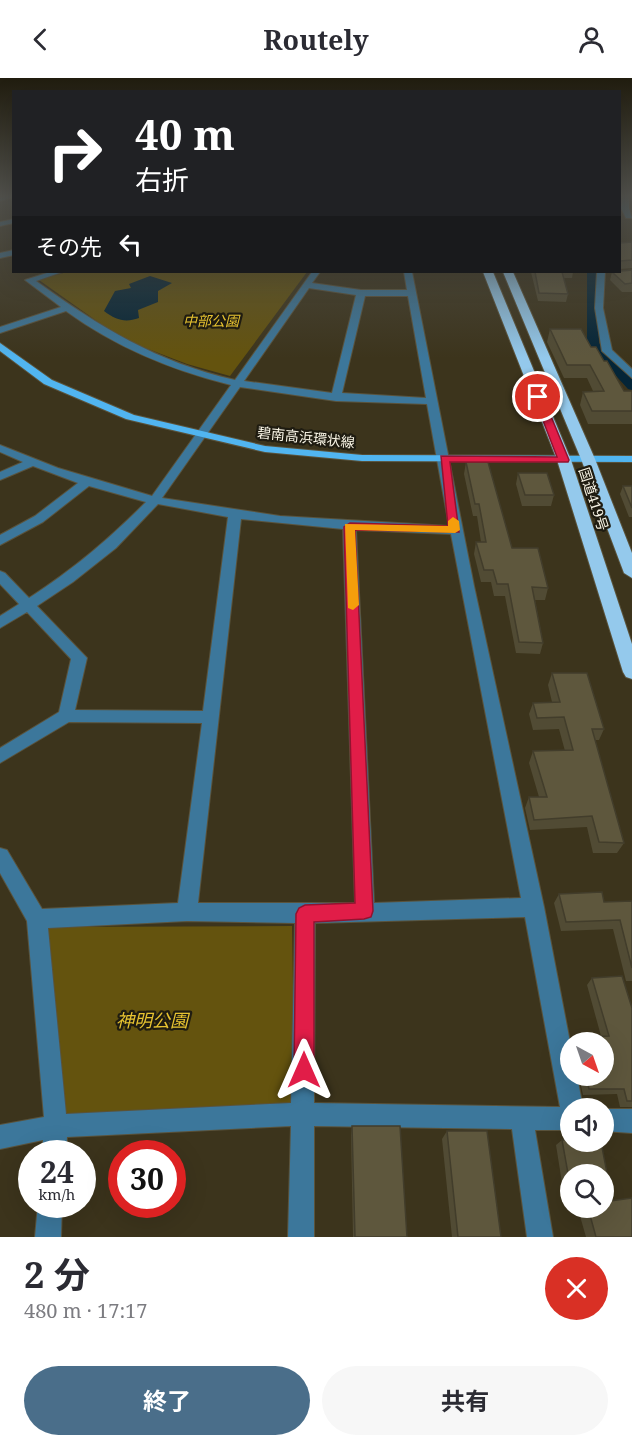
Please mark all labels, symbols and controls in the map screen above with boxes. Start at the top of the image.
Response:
text: Routely [263,21,369,58]
icon: back [24,23,57,56]
icon: person [575,23,608,56]
text: 40 m [135,105,235,162]
icon: right [36,114,114,192]
text: 右折 [135,161,189,198]
icon: left [114,228,147,261]
text: その先 [36,231,102,261]
park label: 中部公園 [183,311,241,330]
pin [512,371,563,422]
icon: arrive [521,380,554,413]
street label: 碧南高浜環状線 [256,422,356,452]
street label: 国道419号 [575,465,613,533]
park label: 神明公園 [116,1008,191,1032]
north arrow [560,1032,614,1086]
map controls [560,1032,614,1218]
position arrow [272,1038,336,1102]
button: sound [560,1098,614,1152]
speed limit sign: 30 [108,1140,186,1218]
text: 24 [40,1151,74,1192]
button: search [560,1164,614,1218]
text: km/h [39,1184,75,1204]
text: 2 分 [24,1250,90,1299]
button: close [545,1257,608,1320]
text: 480 m · 17:17 [24,1297,147,1324]
button: 終了 [24,1366,310,1435]
button: 共有 [322,1366,608,1435]

